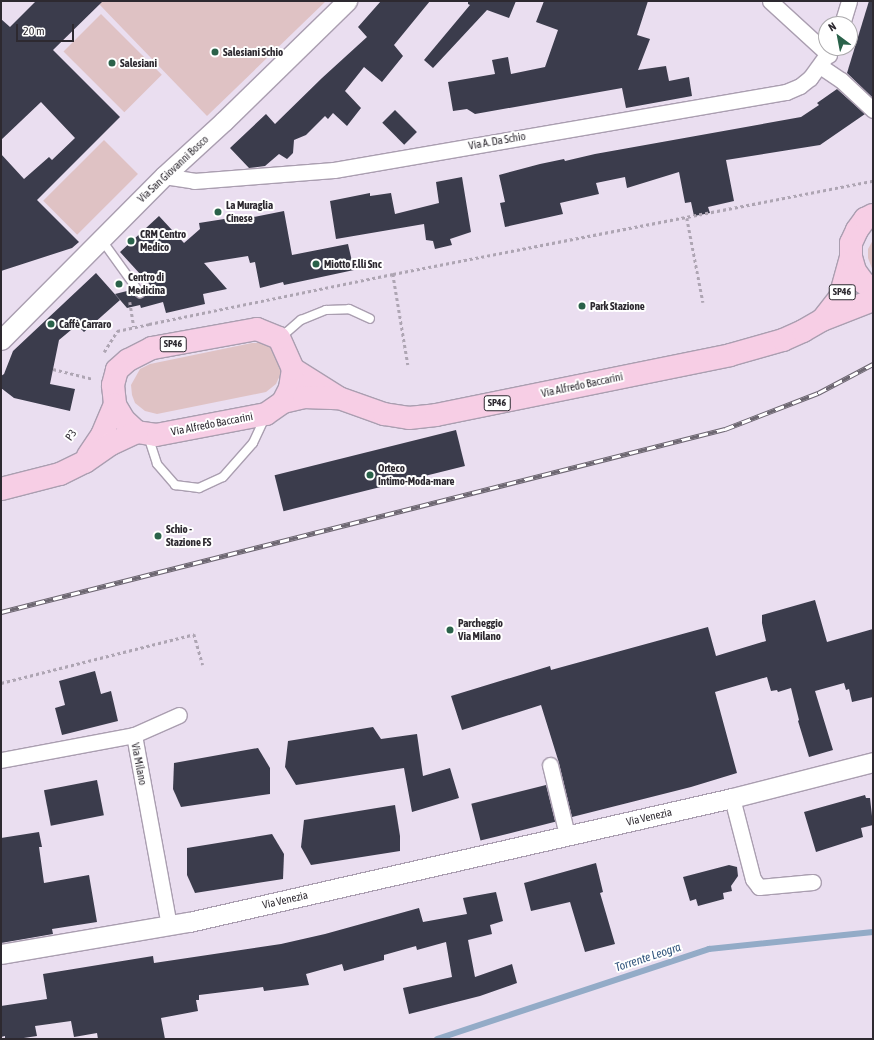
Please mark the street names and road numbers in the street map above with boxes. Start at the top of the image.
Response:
street label: Via A. Da Schio [467,129,527,153]
street label: Via San Giovanni Bosco [135,133,211,205]
road number: SP46 [828,284,856,300]
road number: SP46 [159,336,187,352]
street label: Via Alfredo Baccarini [540,370,624,400]
road number: SP46 [483,395,511,411]
street label: Via Alfredo Baccarini [170,410,254,438]
street label: P3 [63,427,79,443]
street label: Via Milano [128,742,150,786]
street label: Via Venezia [625,805,673,829]
street label: Via Venezia [261,888,309,912]

